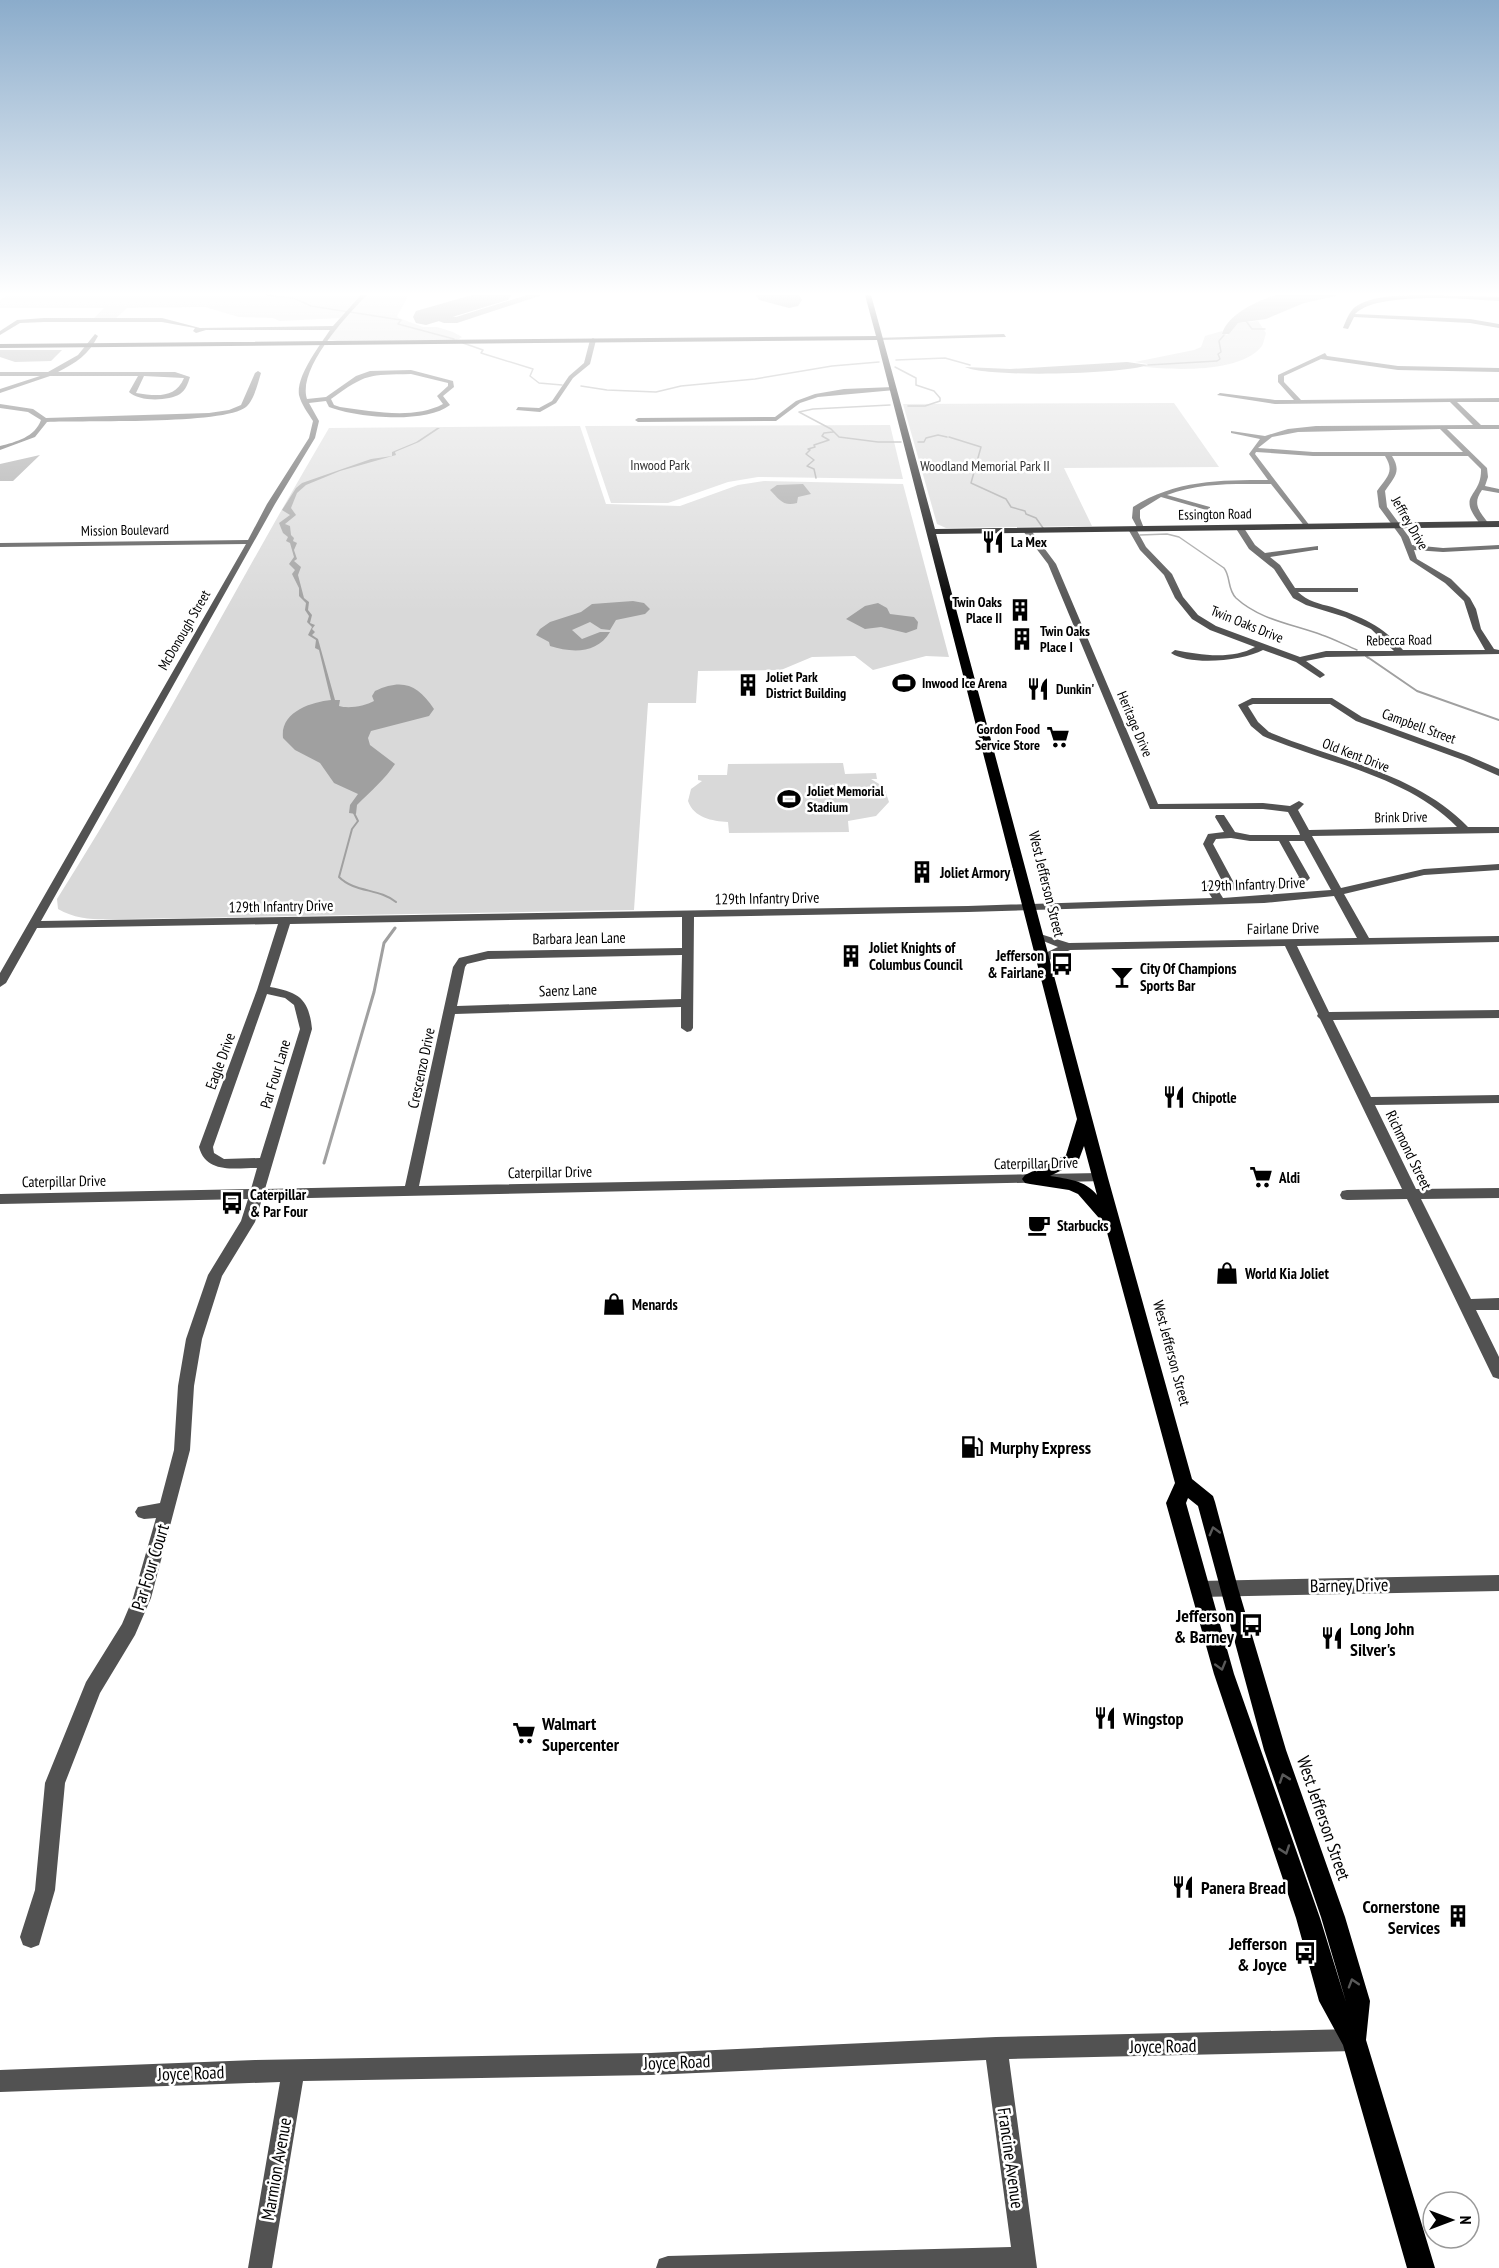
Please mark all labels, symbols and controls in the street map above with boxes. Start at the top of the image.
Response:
park label: Inwood Park [630,456,690,474]
park label: Woodland Memorial Park II [920,457,1050,475]
street label: Jeffrey Drive [1387,492,1433,553]
street label: Essington Road [1178,504,1252,524]
street label: Mission Boulevard [81,520,169,540]
restaurant icon: La Mex [980,529,1006,555]
place label: La Mex [1011,533,1048,551]
street label: McDonough Street [154,587,214,673]
place label: Twin Oaks Place II [952,593,1002,627]
building icon: Twin Oaks Place II [1007,597,1033,623]
street label: Twin Oaks Drive [1208,601,1286,647]
place label: Twin Oaks Place I [1040,622,1090,656]
building icon: Twin Oaks Place I [1009,626,1035,652]
street label: Rebecca Road [1366,630,1432,650]
place label: Joliet Park District Building [765,668,846,702]
sports icon: Inwood Ice Arena [891,670,917,696]
building icon: Joliet Park District Building [735,672,761,698]
place label: Inwood Ice Arena [922,674,1007,692]
restaurant icon: Dunkin' [1025,676,1051,702]
place label: Dunkin' [1056,680,1094,698]
street label: Heritage Drive [1113,688,1157,760]
street label: Campbell Street [1380,704,1459,748]
place label: Gordon Food Service Store [975,720,1040,754]
supermarket icon: Gordon Food Service Store [1045,724,1071,750]
street label: Old Kent Drive [1320,734,1392,776]
place label: Joliet Memorial Stadium [806,782,885,816]
sports icon: Joliet Memorial Stadium [776,786,802,812]
street label: Brink Drive [1374,808,1428,826]
street label: West Jefferson Street [1025,829,1069,939]
building icon: Joliet Armory [909,859,935,885]
place label: Joliet Armory [939,863,1011,882]
street label: 129th Infantry Drive [1200,873,1306,895]
street label: 129th Infantry Drive [715,888,819,908]
street label: 129th Infantry Drive [229,896,333,916]
street label: Fairlane Drive [1247,918,1319,938]
street label: Barbara Jean Lane [532,928,626,948]
place label: Joliet Knights of Columbus Council [868,938,963,974]
building icon: Joliet Knights of Columbus Council [838,943,864,969]
place label: Jefferson & Fairlane [988,946,1044,982]
bus stop icon: Jefferson & Fairlane [1049,951,1075,977]
place label: City Of Champions Sports Bar [1140,959,1236,995]
bar icon: City Of Champions Sports Bar [1109,964,1135,990]
street label: Saenz Lane [539,979,597,1001]
street label: Crescenzo Drive [403,1026,439,1110]
street label: Eagle Drive [201,1030,239,1092]
street label: Par Four Lane [256,1037,294,1111]
restaurant icon: Chipotle [1161,1084,1187,1110]
place label: Chipotle [1192,1088,1237,1107]
street label: Richmond Street [1382,1107,1436,1193]
street label: Caterpillar Drive [994,1153,1078,1173]
street label: Caterpillar Drive [508,1162,592,1182]
supermarket icon: Aldi [1248,1164,1274,1190]
place label: Aldi [1278,1168,1300,1187]
street label: Caterpillar Drive [22,1171,106,1191]
place label: Caterpillar & Par Four [250,1185,308,1221]
bus stop icon: Caterpillar & Par Four [219,1190,245,1216]
cafe icon: Starbucks [1026,1212,1052,1238]
place label: Starbucks [1057,1216,1109,1235]
shop icon: World Kia Joliet [1214,1260,1240,1286]
place label: World Kia Joliet [1244,1264,1329,1283]
shop icon: Menards [601,1291,627,1317]
place label: Menards [632,1295,678,1314]
street label: West Jefferson Street [1149,1298,1195,1408]
fuel station icon: Murphy Express [959,1434,985,1460]
place label: Murphy Express [990,1436,1091,1459]
street label: Par Four Court [126,1521,174,1613]
one-way arrow [1209,1526,1221,1537]
street label: Barney Drive [1310,1573,1388,1597]
place label: Jefferson & Barney [1174,1604,1235,1648]
bus stop icon: Jefferson & Barney [1239,1612,1265,1638]
place label: Long John Silver's [1350,1617,1414,1661]
restaurant icon: Long John Silver's [1319,1625,1345,1651]
one-way arrow [1214,1660,1226,1670]
restaurant icon: Wingstop [1092,1705,1118,1731]
place label: Wingstop [1122,1707,1184,1730]
place label: Walmart Supercenter [541,1712,620,1756]
supermarket icon: Walmart Supercenter [511,1720,537,1746]
street label: West Jefferson Street [1292,1753,1356,1883]
one-way arrow [1279,1773,1292,1784]
one-way arrow [1277,1844,1290,1855]
restaurant icon: Panera Bread [1170,1874,1196,1900]
place label: Panera Bread [1201,1876,1286,1899]
place label: Cornerstone Services [1363,1895,1440,1939]
building icon: Cornerstone Services [1445,1903,1471,1929]
place label: Jefferson & Joyce [1228,1932,1287,1976]
bus stop icon: Jefferson & Joyce [1292,1940,1318,1966]
one-way arrow [1348,1978,1360,1989]
street label: Joyce Road [1128,2034,1197,2058]
street label: Joyce Road [642,2049,711,2075]
street label: Joyce Road [156,2060,225,2086]
street label: Francine Avenue [993,2106,1029,2210]
street label: Marmion Avenue [256,2116,296,2222]
north arrow [1421,2190,1481,2250]
text: N [1456,2216,1476,2224]

